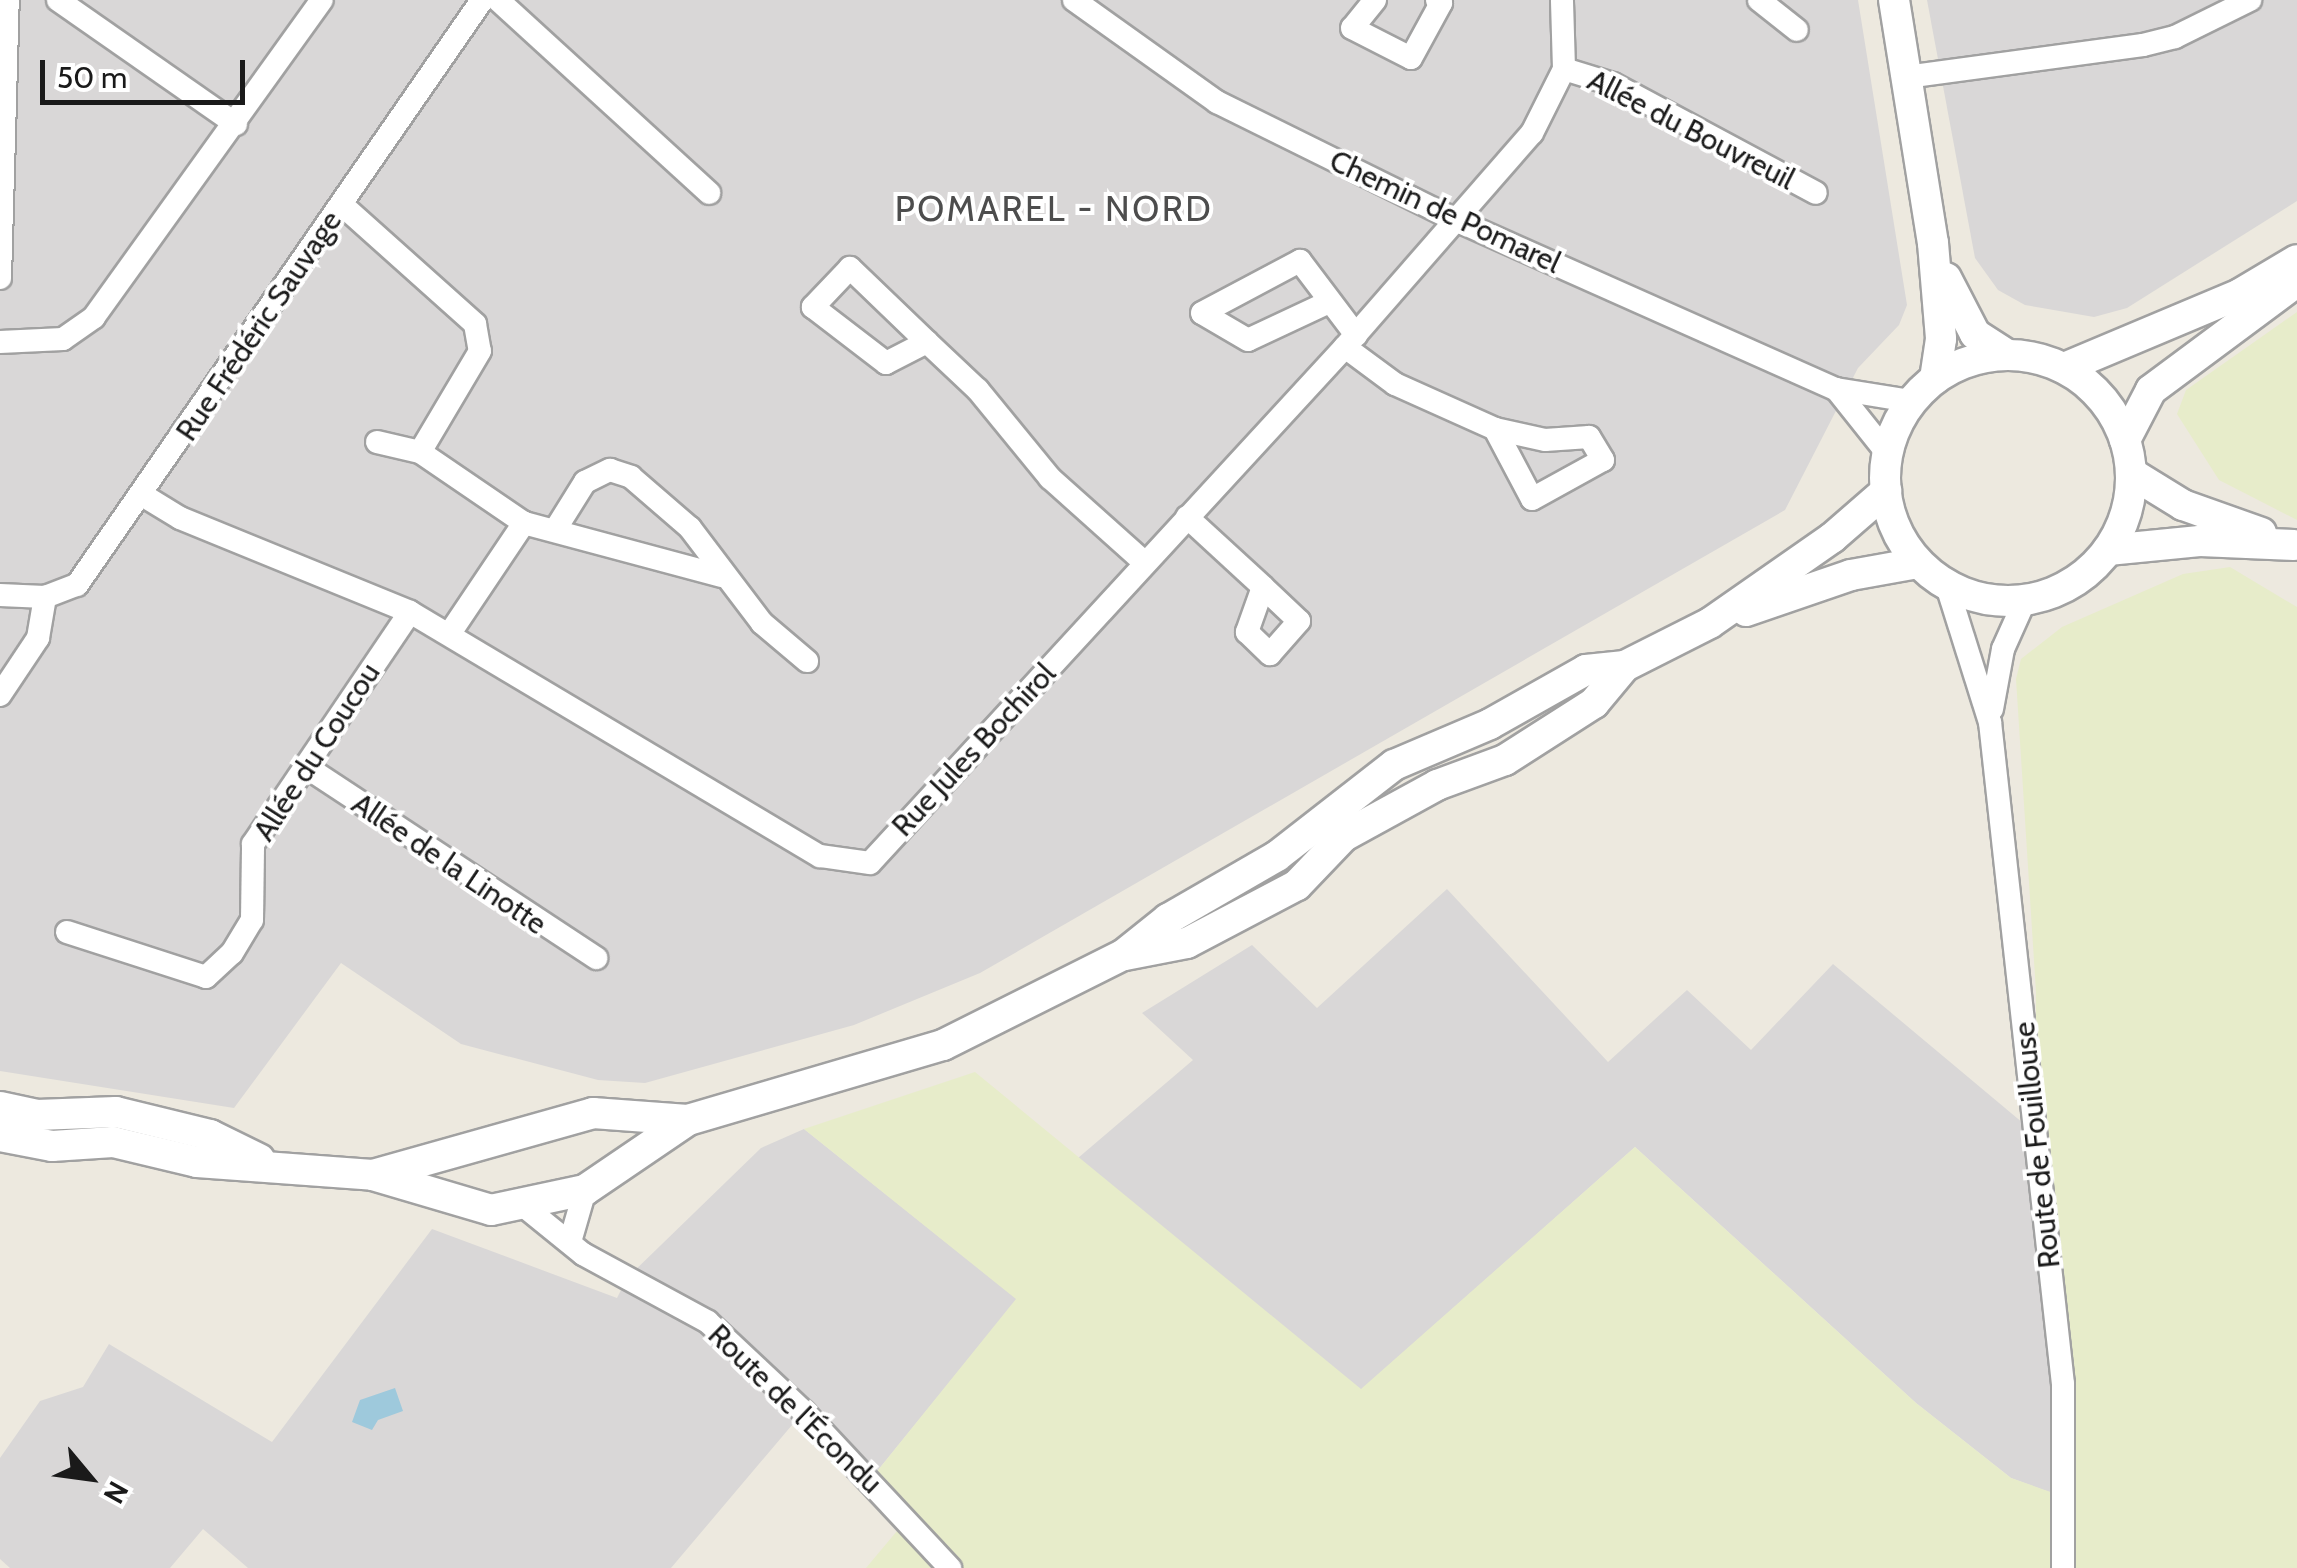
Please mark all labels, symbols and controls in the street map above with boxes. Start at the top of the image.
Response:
scale bar [45,40,250,102]
text: 50 m [57,59,127,96]
street label: Allée du Bouvreuil [1582,62,1800,198]
street label: Chemin de Pomarel [1324,143,1566,281]
district label: POMAREL - NORD [895,188,1213,230]
street label: Rue Frédéric Sauvage [169,204,349,448]
street label: Allée du Coucou [246,656,388,848]
street label: Rue Jules Bochirol [885,656,1063,844]
street label: Allée de la Linotte [345,786,553,942]
street label: Route de Fouillouse [2006,1020,2068,1270]
street label: Route de l'Écondu [701,1317,889,1501]
north arrow [40,1428,140,1528]
text: N [97,1476,136,1509]

